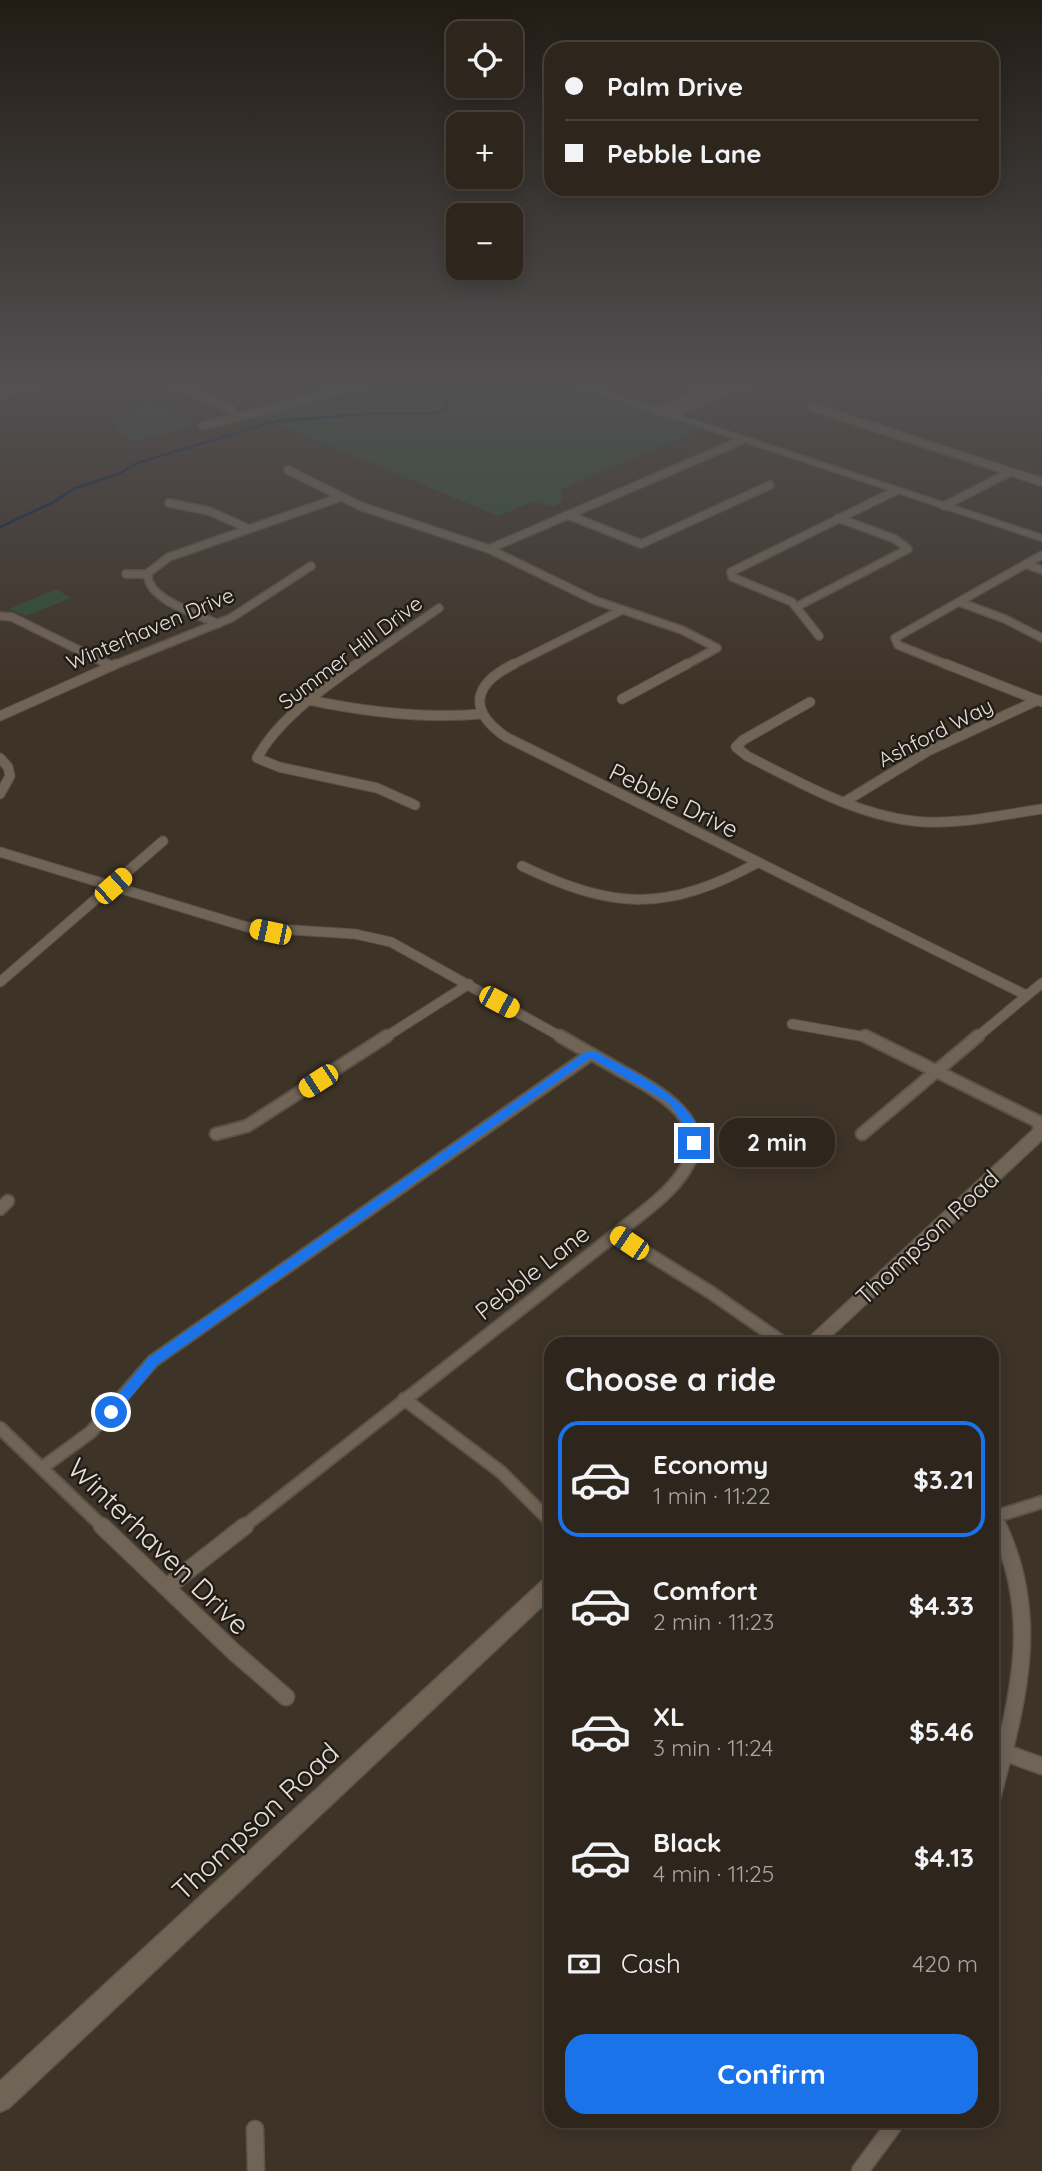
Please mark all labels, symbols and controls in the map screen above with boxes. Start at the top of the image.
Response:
map controls [446,21,523,280]
button: locate [446,21,523,98]
text: Palm Drive [607,70,743,103]
button: + [446,112,523,189]
text: Pebble Lane [607,137,762,170]
button: − [446,203,523,280]
street label: Winterhaven Drive [62,581,238,675]
street label: Summer Hill Drive [273,589,427,715]
street label: Ashford Way [873,692,997,772]
street label: Pebble Drive [605,756,743,844]
car [91,864,136,908]
car [248,917,293,947]
car [476,983,523,1021]
car [295,1061,342,1101]
callout: 2 min [718,1118,834,1168]
route end [678,1127,710,1159]
text: 2 min [747,1128,807,1157]
street label: Thompson Road [849,1163,1005,1311]
street label: Pebble Lane [469,1218,595,1326]
car [606,1223,653,1263]
text: Choose a ride [565,1359,777,1399]
route start [95,1396,127,1428]
icon: car [569,1448,632,1511]
text: Economy [653,1448,768,1481]
street label: Winterhaven Drive [61,1450,257,1642]
text: $3.21 [913,1463,974,1496]
text: 1 min · 11:22 [653,1481,771,1510]
icon: car [569,1574,632,1637]
text: Comfort [653,1574,758,1607]
text: $4.33 [909,1589,974,1622]
text: 2 min · 11:23 [653,1607,774,1636]
icon: car [569,1700,632,1763]
text: XL [653,1700,685,1733]
text: $5.46 [909,1715,974,1748]
text: 3 min · 11:24 [653,1733,773,1762]
street label: Thompson Road [164,1735,346,1907]
icon: car [569,1826,632,1889]
text: Black [653,1826,722,1859]
text: $4.13 [914,1841,974,1874]
text: 4 min · 11:25 [653,1859,774,1888]
icon: cash [565,1945,603,1983]
text: Cash [621,1947,681,1980]
text: 420 m [912,1949,978,1978]
button: Confirm [565,2034,978,2114]

